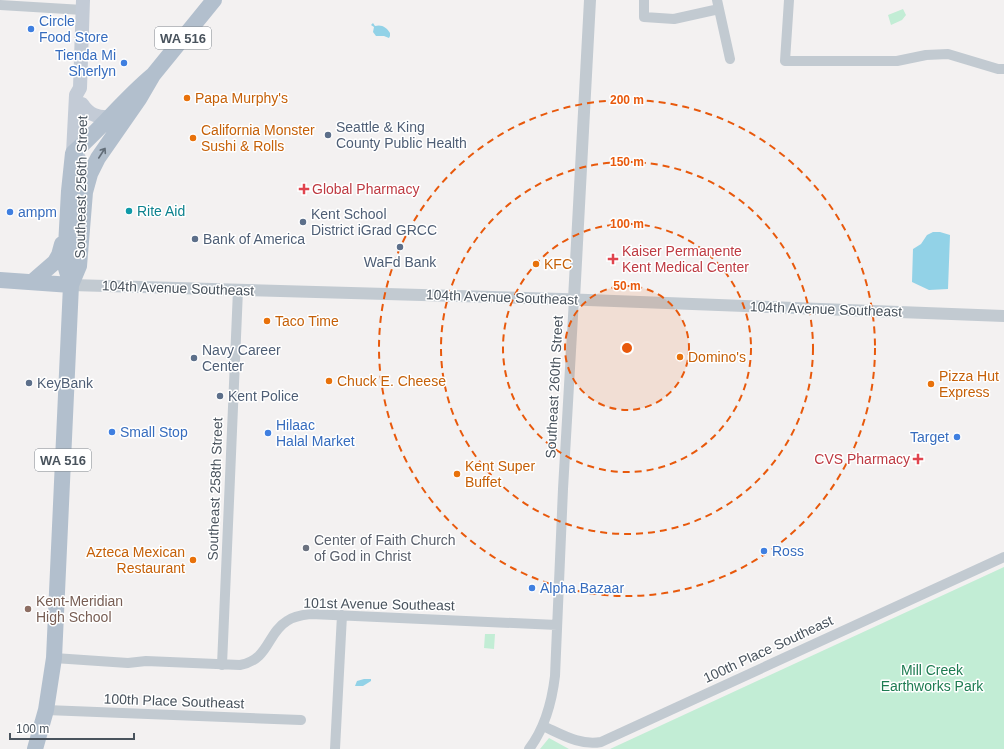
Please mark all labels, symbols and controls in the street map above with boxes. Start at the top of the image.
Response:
place label: Circle Food Store [39,13,108,45]
marker: Circle Food Store [26,24,36,34]
road number: WA 516 [155,27,211,49]
place label: Tienda Mi Sherlyn [55,47,116,79]
marker: Tienda Mi Sherlyn [119,58,129,68]
place label: Papa Murphy's [195,90,288,106]
marker: Papa Murphy's [182,93,192,103]
text: 200 m [610,93,644,107]
street label: Southeast 256th Street [72,115,90,259]
place label: Seattle & King County Public Health [336,119,467,151]
place label: California Monster Sushi & Rolls [201,122,315,154]
marker: Seattle & King County Public Health [323,130,333,140]
marker: California Monster Sushi & Rolls [188,133,198,143]
one-way arrow [98,147,106,159]
text: 150 m [610,155,644,169]
place label: Global Pharmacy [312,181,419,197]
marker: Global Pharmacy [299,184,309,194]
place label: Rite Aid [137,203,185,219]
place label: ampm [18,204,57,220]
marker: Rite Aid [124,206,134,216]
place label: Kent School District iGrad GRCC [311,206,437,238]
marker: ampm [5,207,15,217]
marker: Kent School District iGrad GRCC [298,217,308,227]
text: 100 m [610,217,644,231]
place label: Bank of America [203,231,305,247]
marker: Bank of America [190,234,200,244]
marker: WaFd Bank [395,242,405,252]
place label: Kaiser Permanente Kent Medical Center [622,243,749,275]
marker: Kaiser Permanente Kent Medical Center [607,253,619,265]
place label: WaFd Bank [364,254,437,270]
place label: KFC [544,256,572,272]
marker: KFC [531,259,541,269]
street label: 104th Avenue Southeast [102,277,254,299]
text: 50 m [613,279,641,293]
street label: 104th Avenue Southeast [426,286,578,308]
street label: 104th Avenue Southeast [750,298,902,320]
place label: Taco Time [275,313,339,329]
street label: Southeast 260th Street [542,315,566,459]
marker: Taco Time [262,316,272,326]
centre of rings [620,341,634,355]
place label: Navy Career Center [202,342,281,374]
place label: Domino's [688,349,746,365]
marker: Domino's [675,352,685,362]
marker: Navy Career Center [189,353,199,363]
place label: Pizza Hut Express [939,368,999,400]
place label: Chuck E. Cheese [337,373,446,389]
place label: KeyBank [37,375,94,391]
marker: Chuck E. Cheese [324,376,334,386]
marker: KeyBank [24,378,34,388]
marker: Pizza Hut Express [926,379,936,389]
place label: Kent Police [228,388,299,404]
marker: Kent Police [215,391,225,401]
street label: Southeast 258th Street [205,417,225,561]
place label: Hilaac Halal Market [276,417,355,449]
place label: Small Stop [120,424,188,440]
marker: Small Stop [107,427,117,437]
marker: Hilaac Halal Market [263,428,273,438]
place label: Target [910,429,949,445]
marker: Target [952,432,962,442]
road number: WA 516 [35,449,91,471]
place label: CVS Pharmacy [814,451,910,467]
marker: CVS Pharmacy [913,454,923,464]
place label: Kent Super Buffet [465,458,535,490]
marker: Kent Super Buffet [452,469,462,479]
place label: Center of Faith Church of God in Christ [314,532,456,564]
marker: Center of Faith Church of God in Christ [301,543,311,553]
place label: Ross [772,543,804,559]
place label: Azteca Mexican Restaurant [86,544,185,576]
marker: Ross [759,546,769,556]
marker: Azteca Mexican Restaurant [188,555,198,565]
place label: Alpha Bazaar [540,580,624,596]
marker: Alpha Bazaar [527,583,537,593]
place label: Kent-Meridian High School [36,593,123,625]
street label: 101st Avenue Southeast [303,595,455,613]
marker: Kent-Meridian High School [23,604,33,614]
street label: 100th Place Southeast [701,612,835,686]
park label: Mill Creek Earthworks Park [881,662,984,694]
street label: 100th Place Southeast [103,691,245,711]
scale bar [10,715,134,741]
text: 100 m [16,722,49,736]

